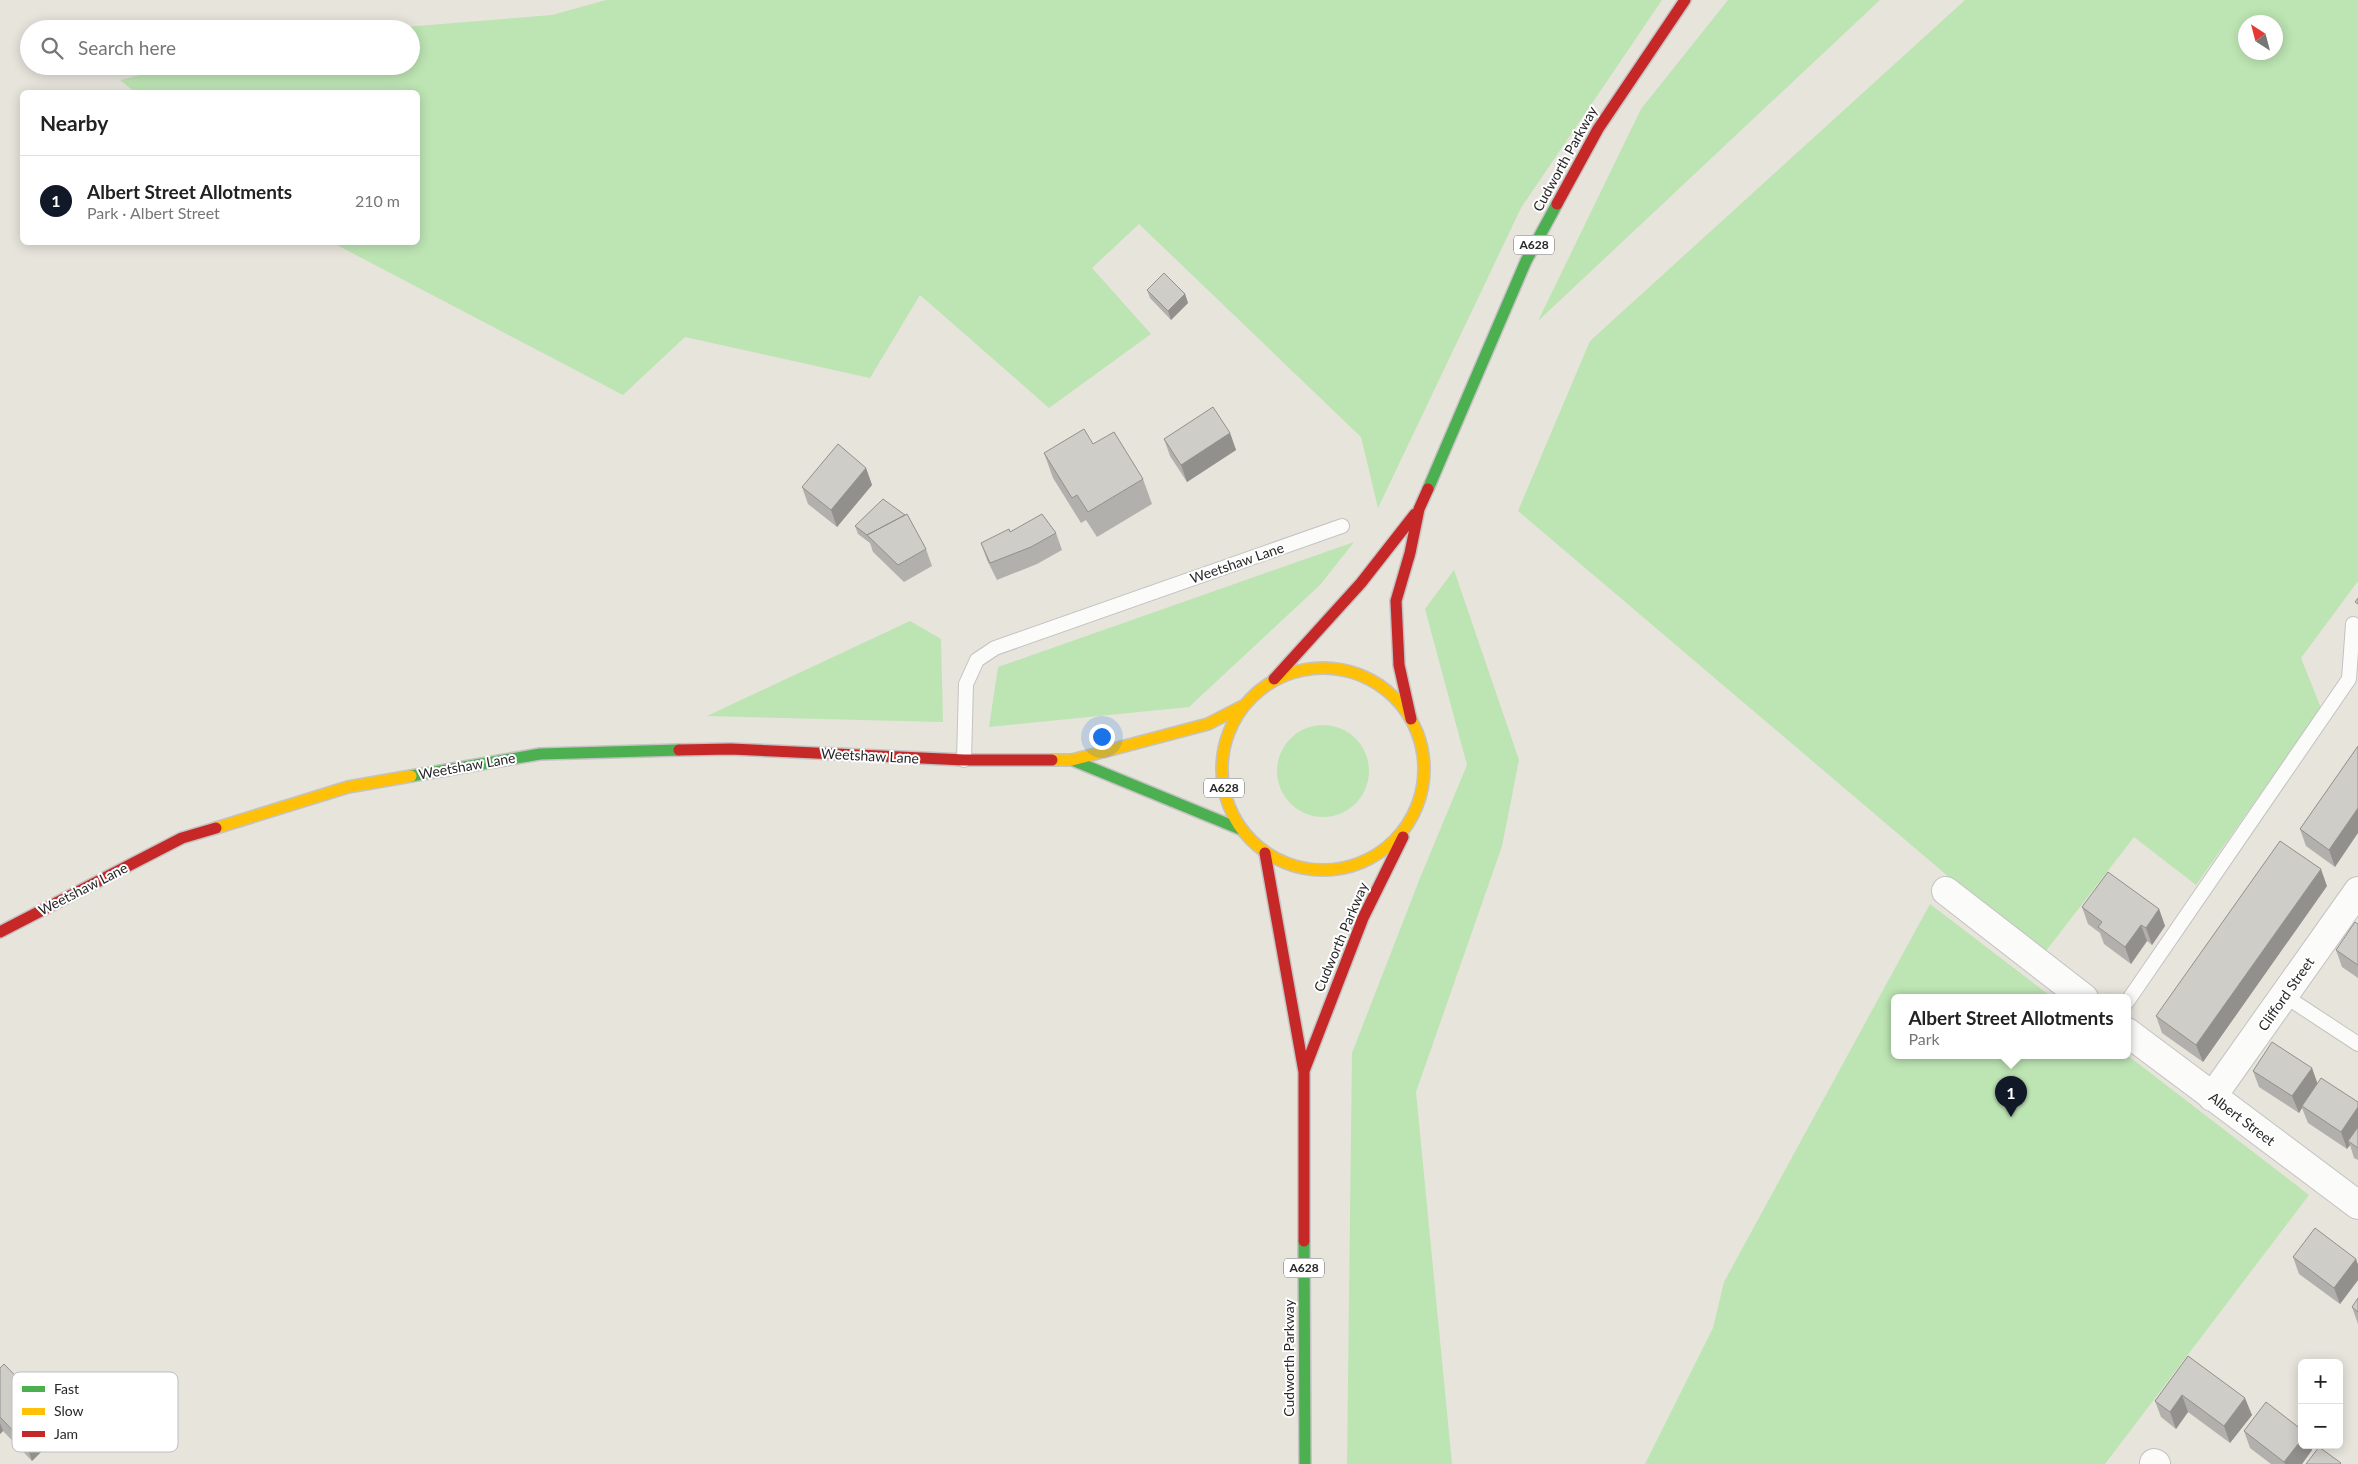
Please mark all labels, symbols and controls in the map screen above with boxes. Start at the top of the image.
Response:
north arrow [2238,15,2283,60]
search box [20,20,420,75]
icon: search [38,34,66,62]
text: Search here [78,36,176,59]
street label: Cudworth Parkway [1529,103,1601,214]
text: Nearby [40,110,108,135]
text: Albert Street Allotments [87,180,292,203]
text: 1 [51,191,61,210]
text: 210 m [355,191,400,210]
text: Park · Albert Street [87,203,220,222]
road number: A628 [1514,236,1554,254]
street label: Weetshaw Lane [1188,539,1286,587]
your location [1089,724,1115,750]
street label: Weetshaw Lane [821,744,919,767]
street label: Weetshaw Lane [417,749,517,782]
road number: A628 [1204,778,1244,798]
street label: Weetshaw Lane [35,859,130,918]
street label: Cudworth Parkway [1310,879,1372,994]
street label: Clifford Street [2254,954,2317,1034]
popup [1891,994,2131,1059]
text: Albert Street Allotments [1908,1006,2114,1029]
text: Park [1908,1029,1940,1048]
pin: 1 [1995,1076,2027,1117]
street label: Albert Street [2206,1088,2279,1149]
road number: A628 [1284,1258,1324,1278]
street label: Cudworth Parkway [1280,1298,1297,1417]
map controls [2298,1359,2343,1449]
button: + [2298,1359,2343,1404]
legend [12,1372,178,1452]
text: Fast [54,1380,79,1397]
text: Slow [54,1402,84,1419]
button: − [2298,1404,2343,1449]
text: Jam [54,1425,78,1442]

